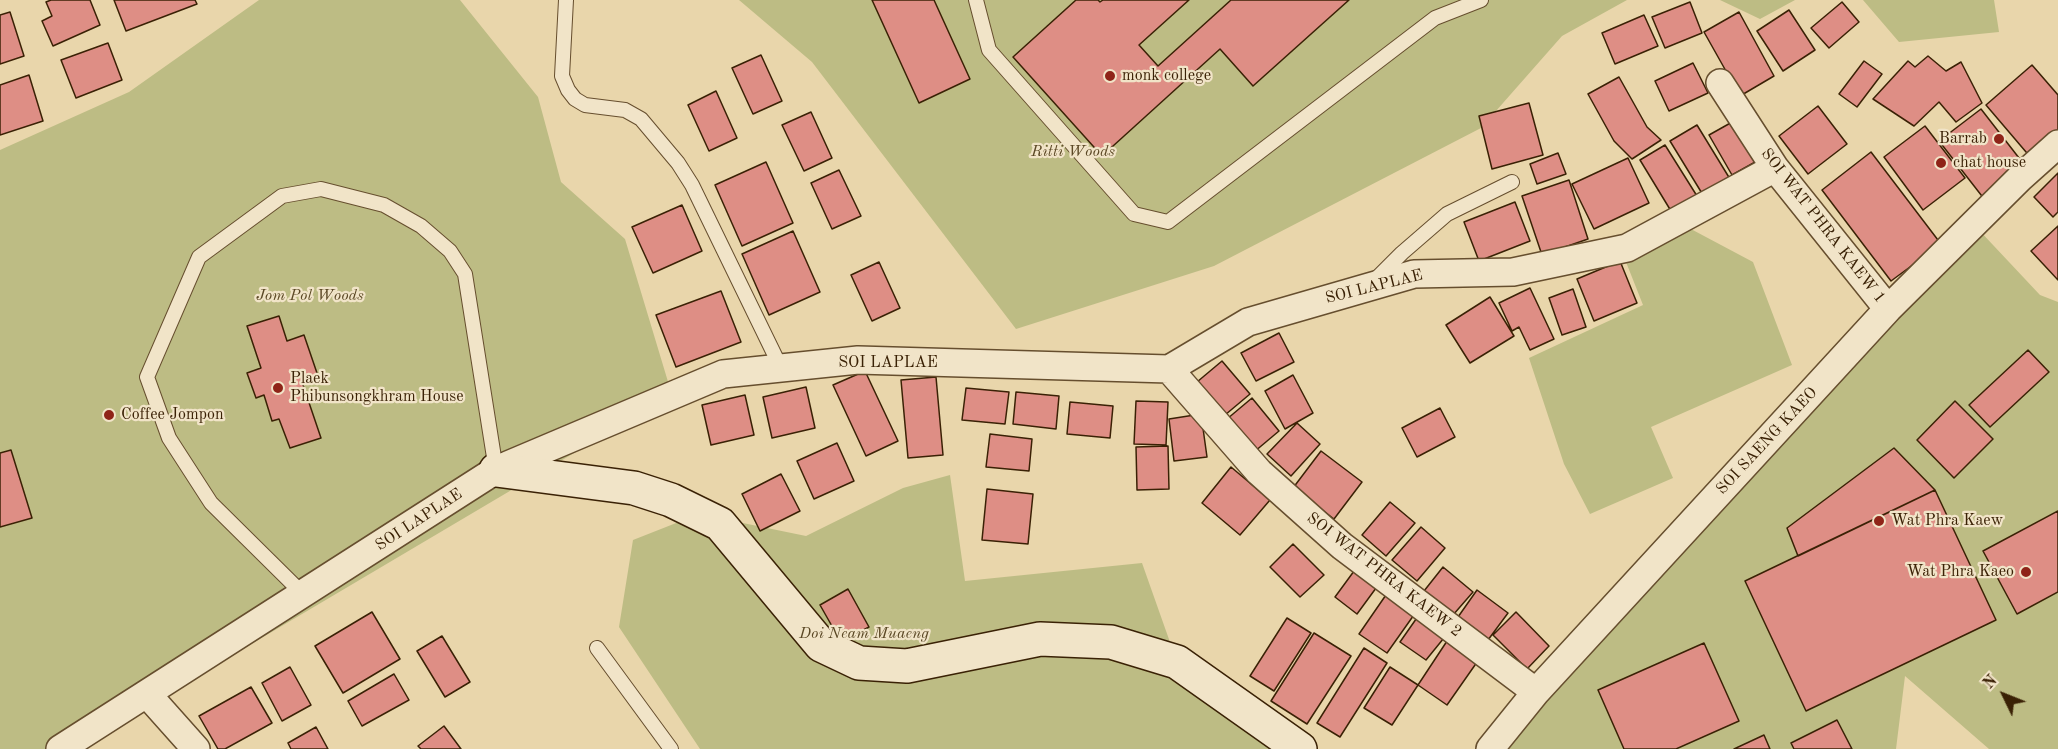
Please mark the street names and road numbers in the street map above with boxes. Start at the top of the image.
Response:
street label: SOI WAT PHRA KAEW 1 [1757,145,1889,307]
street label: SOI LAPLAE [1323,266,1425,308]
street label: SOI LAPLAE [838,353,938,373]
street label: SOI SAENG KAEO [1712,383,1822,499]
street label: SOI LAPLAE [372,485,466,555]
street label: SOI WAT PHRA KAEW 2 [1303,509,1465,641]

